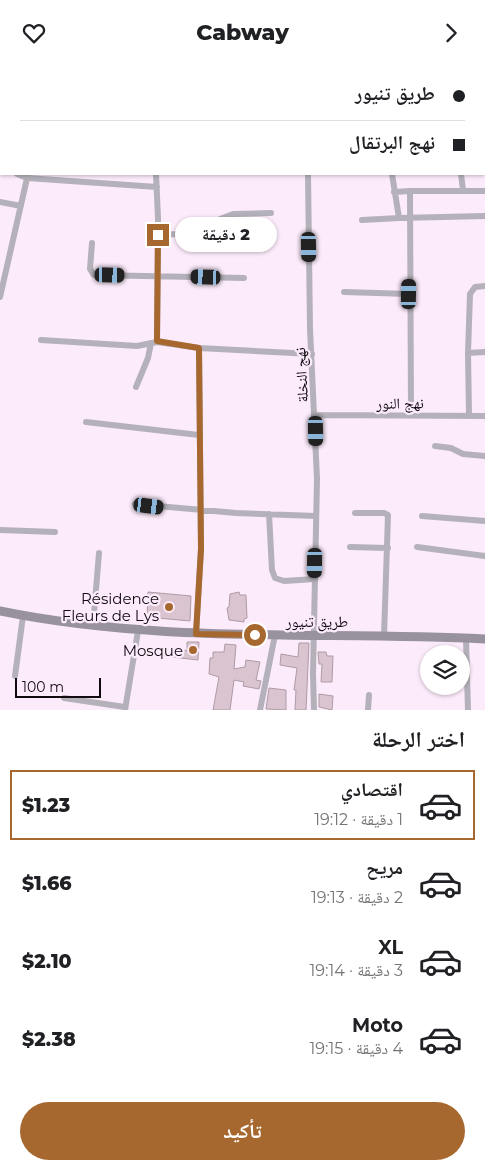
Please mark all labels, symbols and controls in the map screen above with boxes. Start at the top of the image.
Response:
icon: heart [20,19,48,47]
text: Cabway [196,19,289,46]
icon: forward [437,19,465,47]
text: طريق تنيور [355,82,435,105]
text: نهج البرتقال [349,131,435,154]
callout: 2 دقيقة [176,217,278,253]
route end [147,224,169,246]
text: 2 دقيقة [202,225,250,244]
car [301,232,316,262]
car [94,267,125,283]
car [190,269,221,285]
car [401,279,416,309]
street label: نهج النخلة [290,347,313,403]
street label: نهج النور [375,393,424,414]
car [308,416,323,446]
car [133,497,164,515]
car [307,548,322,578]
place label: Résidence Fleurs de Lys [62,589,159,625]
marker: Résidence Fleurs de Lys [163,601,175,613]
street label: طريق تنيور [285,612,348,632]
route start [244,624,266,646]
place label: Mosque [123,641,183,660]
marker: Mosque [187,644,199,656]
map controls [420,645,470,695]
button: layers [420,645,470,695]
scale bar [15,675,101,698]
text: 100 m [22,678,64,696]
text: اختر الرحلة [372,726,465,753]
text: اقتصادي [341,778,403,801]
icon: car [418,783,463,828]
text: $1.23 [22,794,70,817]
text: 1 دقيقة · 19:12 [314,810,403,829]
text: مريح [366,856,403,879]
icon: car [418,861,463,906]
text: $1.66 [22,872,72,895]
text: 2 دقيقة · 19:13 [311,888,403,907]
text: XL [378,936,403,959]
icon: car [418,939,463,984]
text: $2.10 [22,950,72,973]
text: 3 دقيقة · 19:14 [310,961,403,980]
text: Moto [352,1014,403,1037]
icon: car [418,1017,463,1062]
text: $2.38 [22,1028,76,1051]
text: 4 دقيقة · 19:15 [310,1039,403,1058]
button: تأكيد [20,1102,465,1160]

